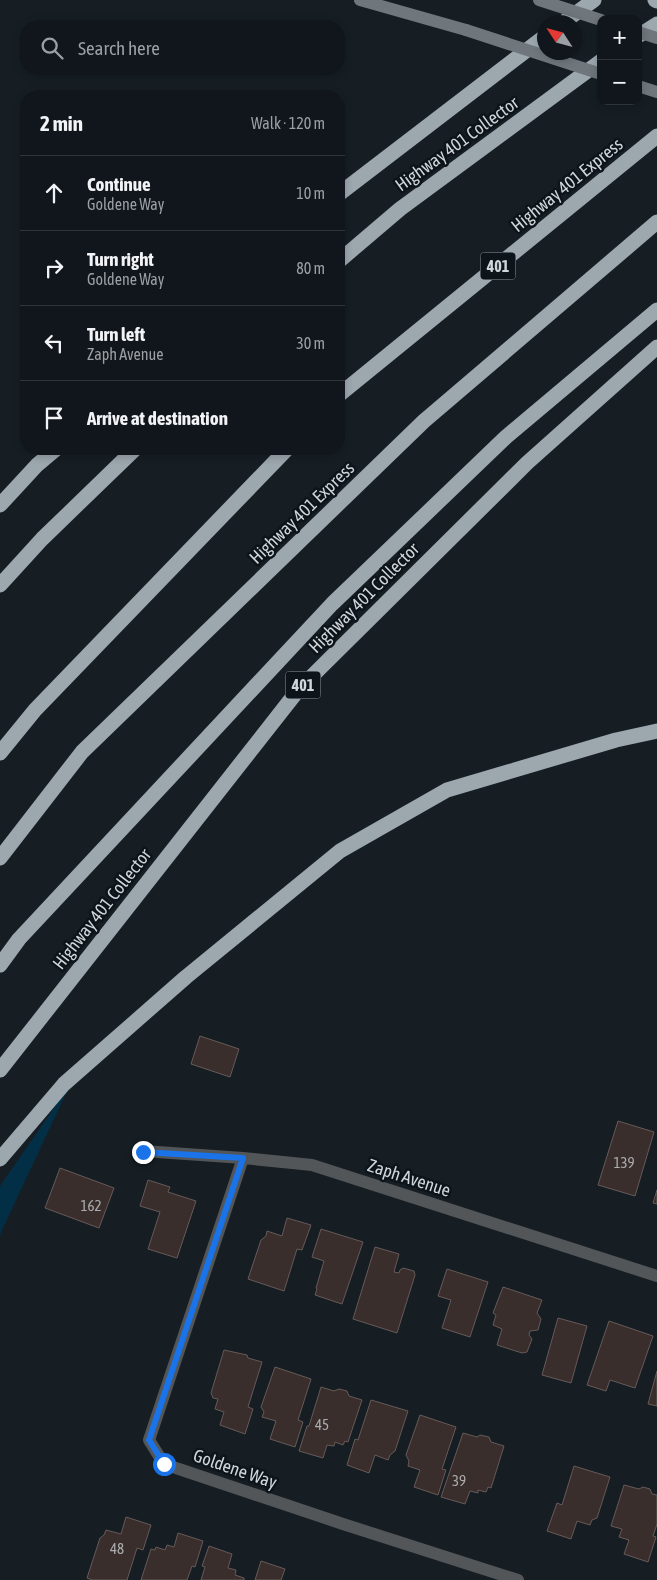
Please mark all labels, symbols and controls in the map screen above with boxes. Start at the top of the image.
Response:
north arrow [537,15,582,60]
map controls [597,15,642,105]
button: + [597,15,642,60]
search box [20,20,345,75]
icon: search [38,34,66,62]
text: Search here [78,37,160,59]
button: − [597,60,642,105]
street label: Highway 401 Collector [391,91,523,195]
text: 2 min [40,111,83,135]
text: Walk · 120 m [251,114,325,132]
street label: Highway 401 Express [507,133,627,236]
text: Continue [87,173,151,195]
icon: ahead [40,179,68,207]
text: 10 m [296,184,325,202]
text: Goldene Way [87,195,164,213]
text: Turn right [87,248,154,270]
road number: 401 [480,252,516,280]
icon: right [40,254,68,282]
text: 80 m [296,259,325,277]
text: Goldene Way [87,270,164,288]
text: Turn left [87,323,145,345]
icon: left [40,329,68,357]
text: 30 m [296,334,325,352]
text: Zaph Avenue [87,345,163,363]
icon: arrive [40,404,68,432]
text: Arrive at destination [87,407,228,429]
street label: Highway 401 Express [245,457,358,568]
street label: Highway 401 Collector [304,538,424,657]
road number: 401 [286,672,320,698]
street label: Highway 401 Collector [48,844,156,973]
route end [132,1141,155,1164]
street label: Zaph Avenue [365,1154,453,1201]
house number: 139 [613,1154,635,1171]
house number: 162 [80,1197,102,1214]
house number: 45 [315,1416,329,1433]
street label: Goldene Way [191,1444,280,1493]
route start [153,1453,176,1476]
house number: 39 [452,1472,466,1489]
house number: 48 [110,1540,124,1557]

